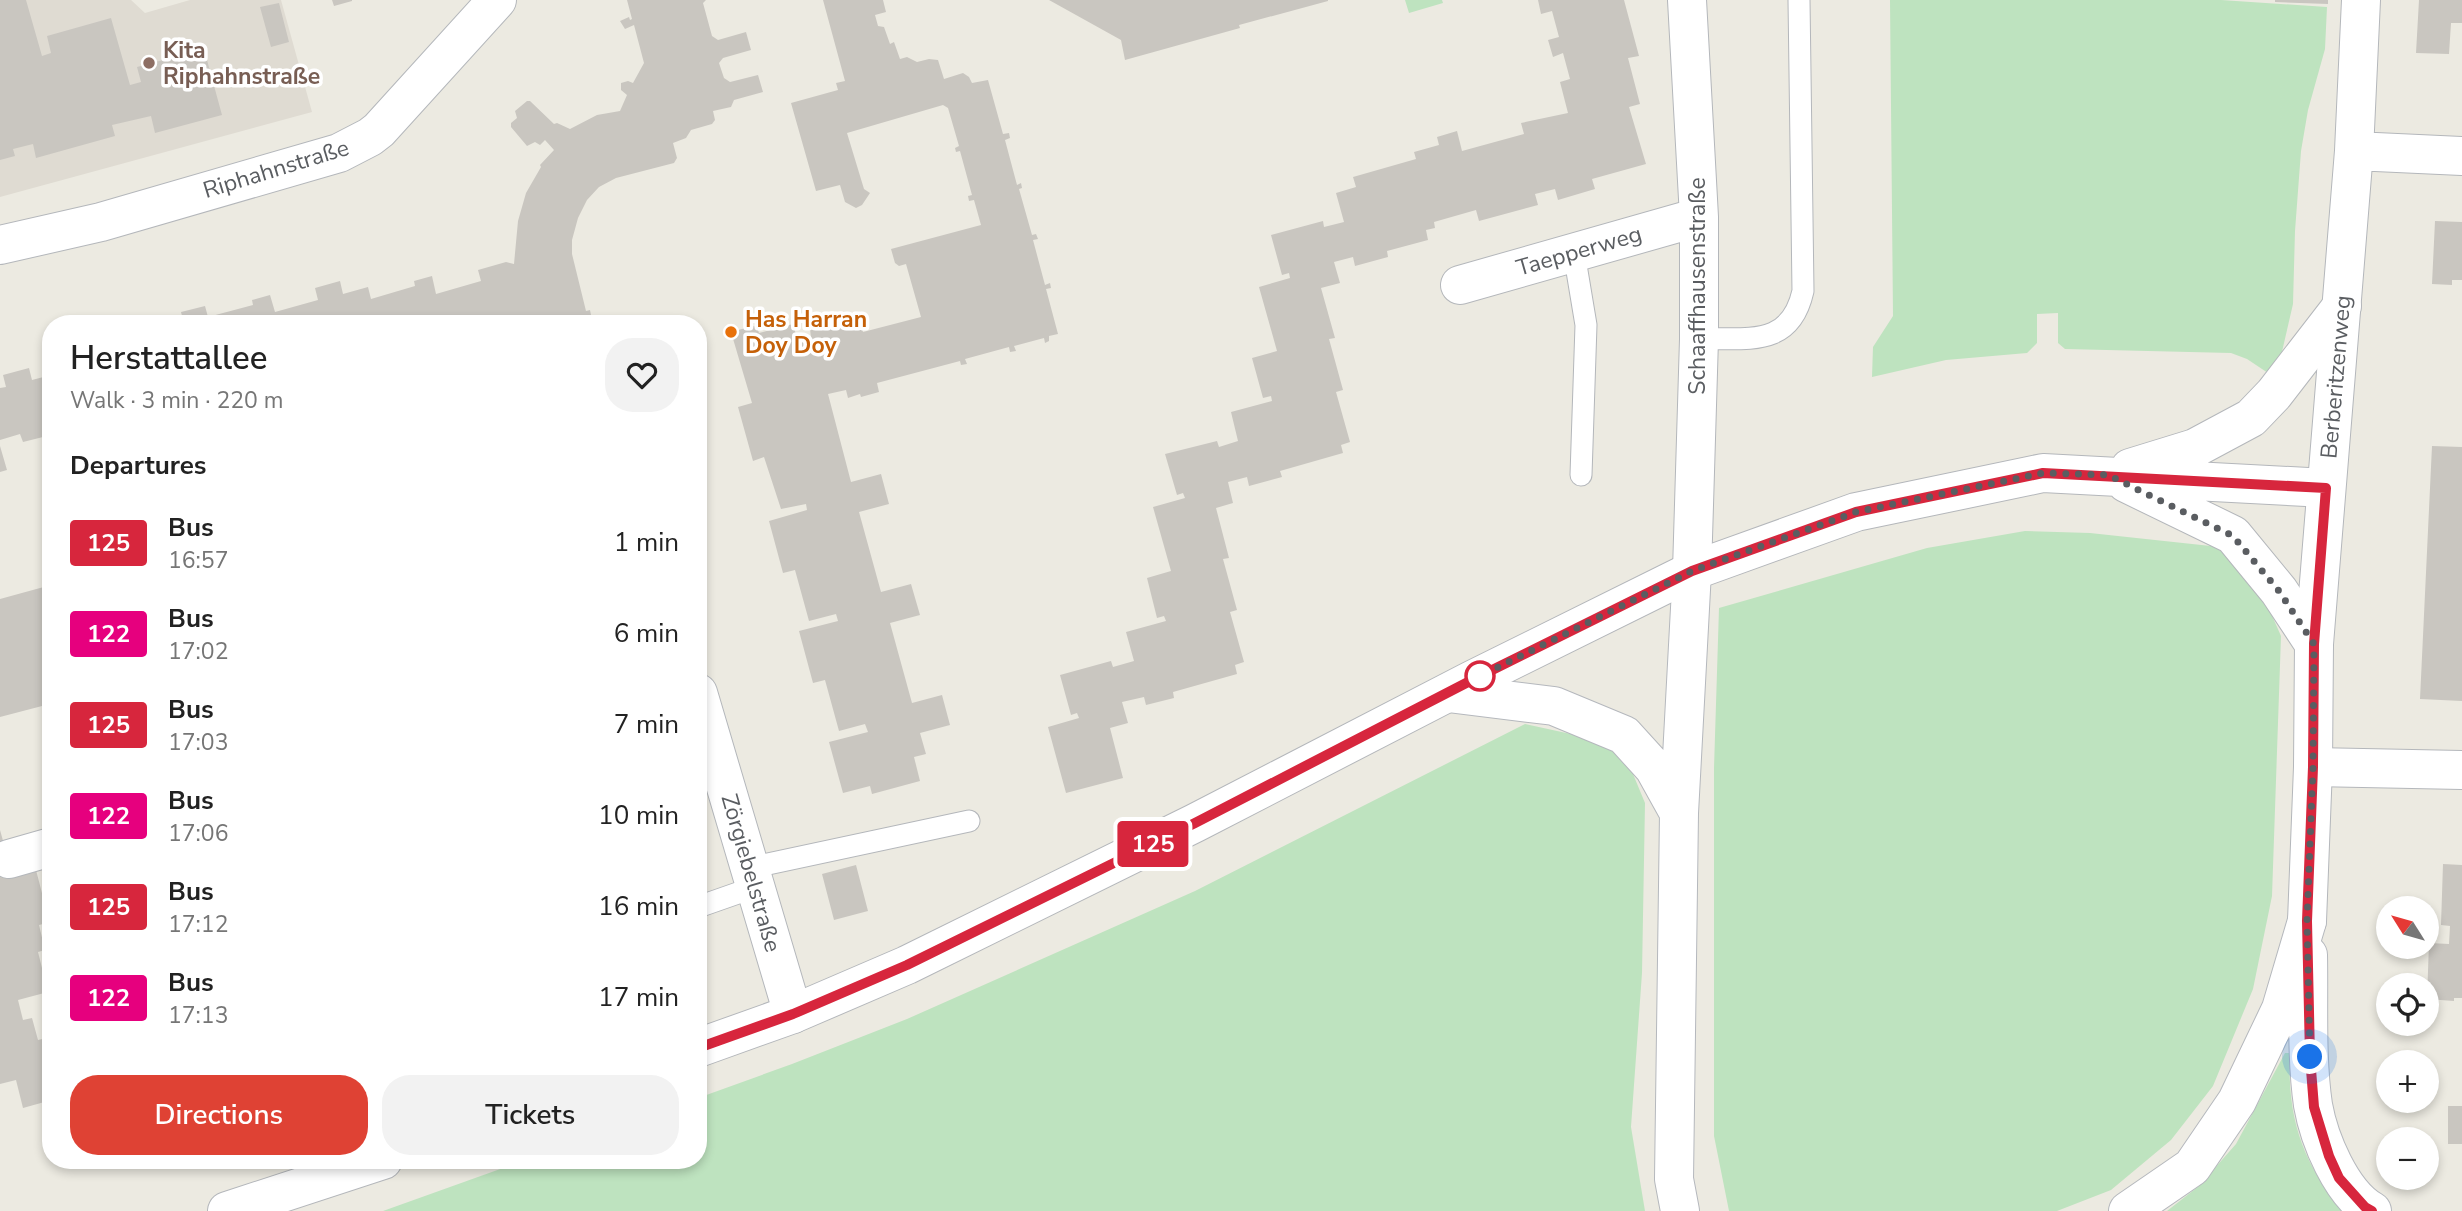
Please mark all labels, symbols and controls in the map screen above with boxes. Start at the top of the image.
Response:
place label: Kita Riphahnstraße [163,35,320,92]
marker: Kita Riphahnstraße [141,55,157,71]
street label: Riphahnstraße [199,132,353,206]
street label: Schaaffhausenstraße [1682,177,1713,395]
street label: Taepperweg [1513,218,1645,284]
street label: Berberitzenweg [2313,294,2359,460]
place label: Has Harran Doy Doy [745,304,867,361]
marker: Has Harran Doy Doy [723,324,739,340]
text: Herstattallee [70,336,267,381]
button: heart [605,338,679,412]
text: Walk · 3 min · 220 m [70,385,283,416]
text: Departures [70,448,206,483]
text: Bus [168,510,214,545]
text: 1 min [614,525,679,560]
text: 125 [87,527,130,559]
text: 16:57 [168,545,228,576]
text: Bus [168,601,214,636]
text: 6 min [614,616,679,651]
text: 122 [87,618,130,650]
text: 17:02 [168,636,228,667]
unlabelled marker [1465,661,1495,691]
text: Bus [168,692,214,727]
text: 7 min [614,707,679,742]
text: 125 [87,709,130,741]
text: 17:03 [168,727,228,758]
text: Bus [168,783,214,818]
street label: Zörgiebelstraße [714,790,788,956]
text: 10 min [598,798,679,833]
text: 122 [87,800,130,832]
text: 17:06 [168,818,228,849]
line badge: 125 [1113,821,1193,867]
text: 125 [1131,828,1175,860]
text: Bus [168,874,214,909]
text: 16 min [598,889,679,924]
text: 125 [87,891,130,923]
north arrow [2376,896,2440,959]
map controls [2376,896,2439,1190]
text: 17:12 [168,909,228,940]
text: Bus [168,965,214,1000]
button: locate [2376,973,2439,1036]
text: 17 min [598,980,679,1015]
text: 122 [87,982,130,1014]
text: 17:13 [168,1000,228,1031]
your location [2292,1039,2327,1074]
button: + [2376,1050,2439,1113]
button: Directions [70,1075,368,1155]
button: Tickets [382,1075,679,1155]
button: − [2376,1127,2439,1190]

